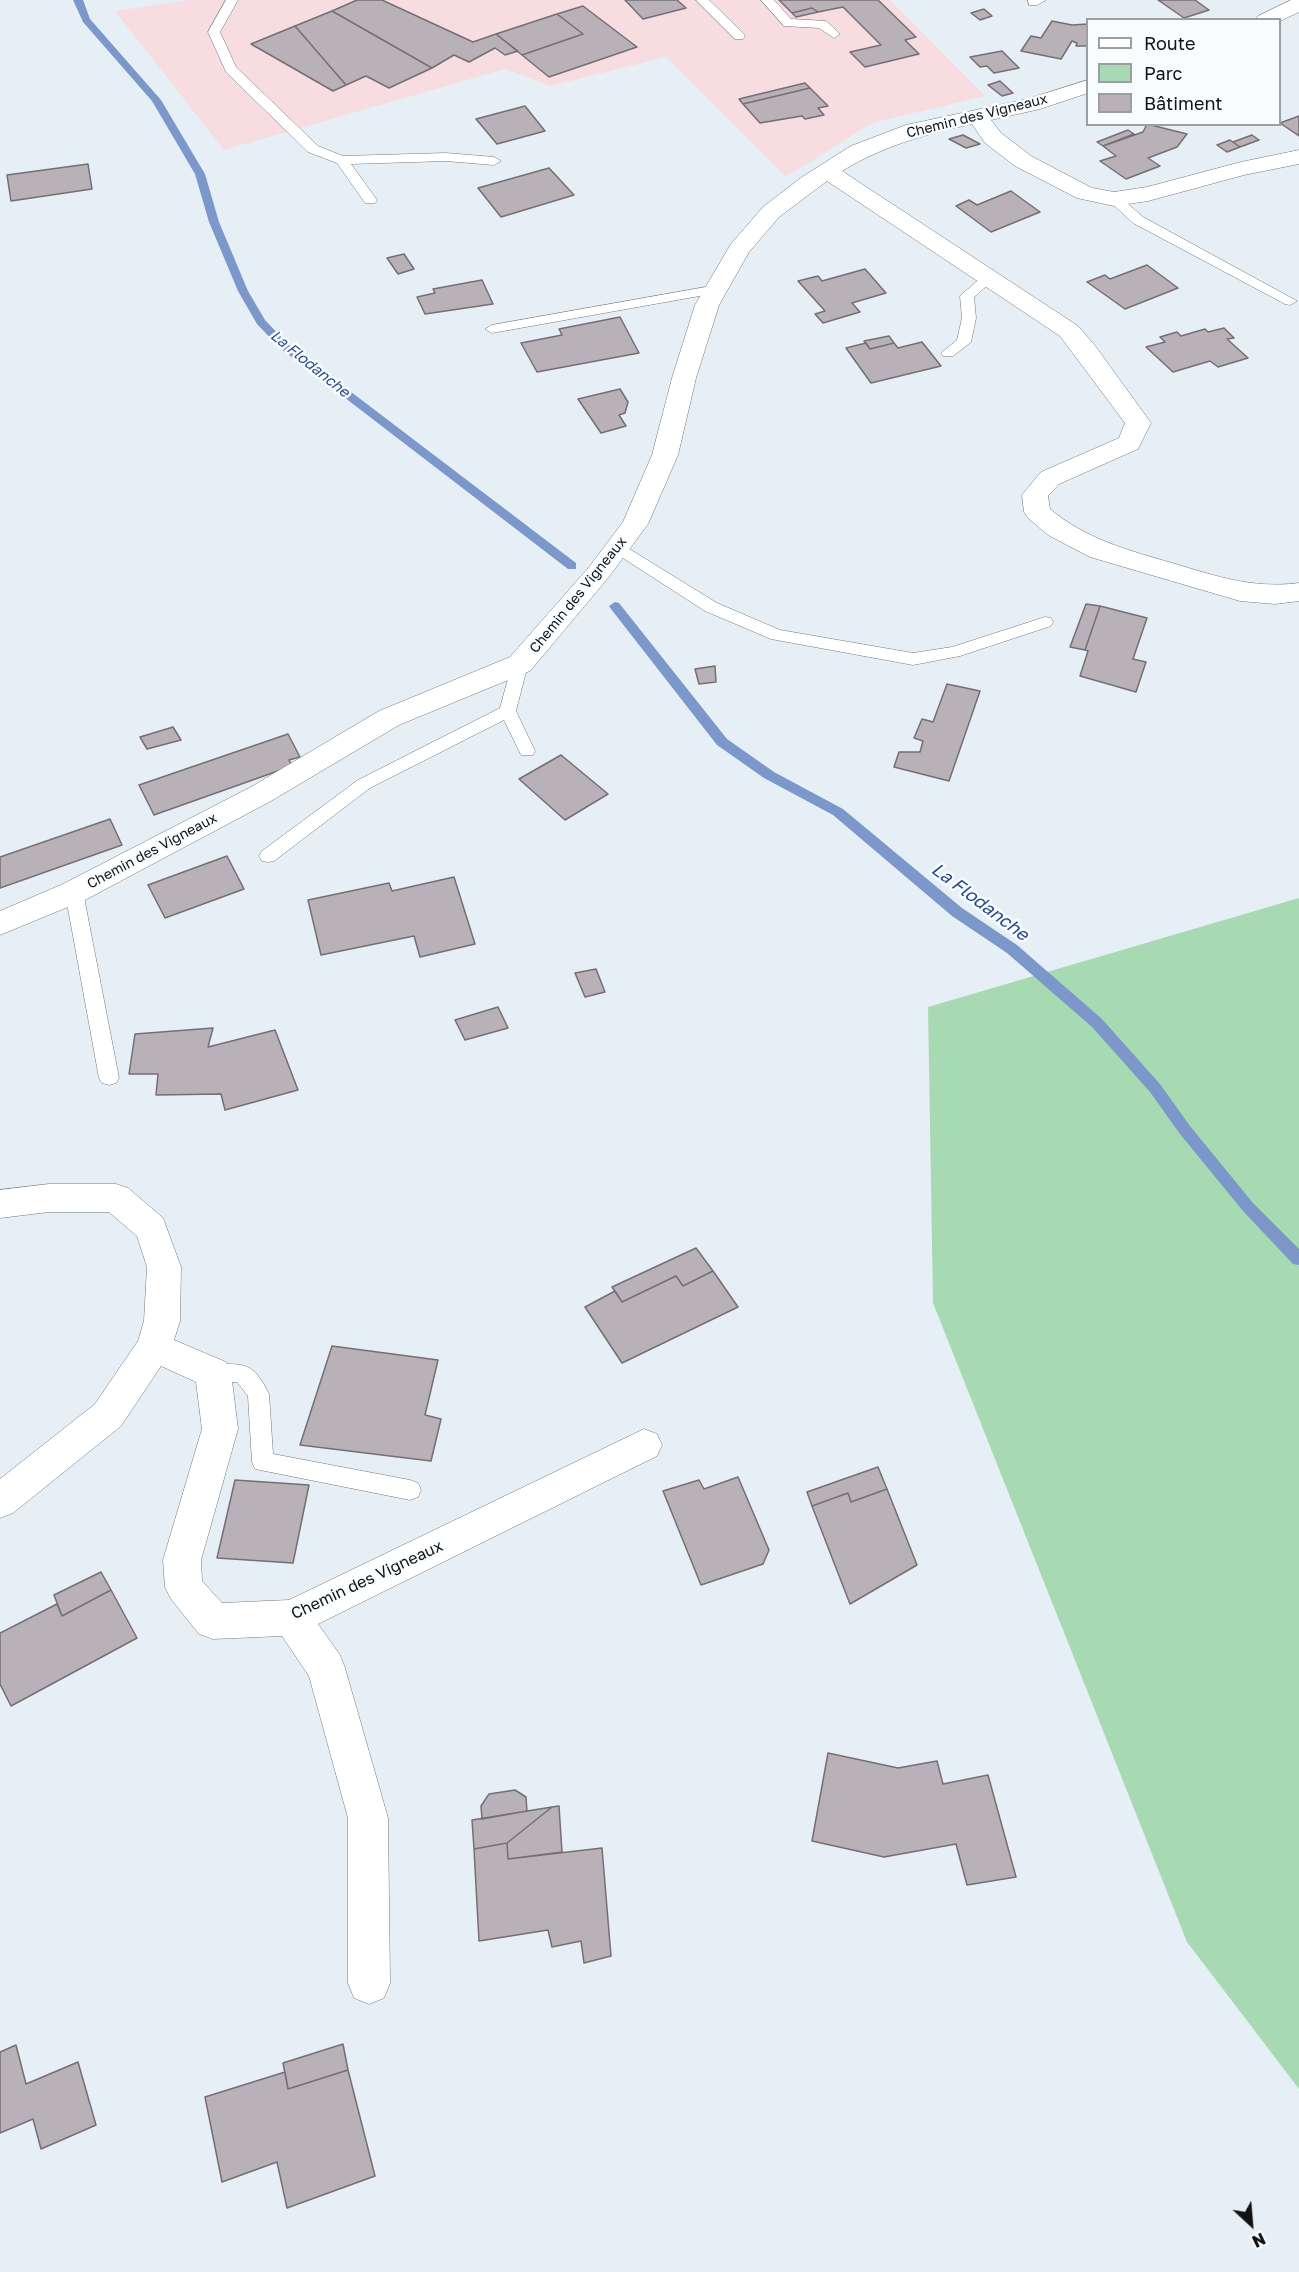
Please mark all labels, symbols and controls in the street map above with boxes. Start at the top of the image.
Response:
legend [1086,18,1281,126]
text: Route [1144,32,1195,54]
text: Parc [1144,62,1182,84]
street label: Chemin des Vigneaux [905,90,1049,142]
text: Bâtiment [1144,92,1223,114]
water label: La Flodanche [267,327,353,401]
street label: Chemin des Vigneaux [526,533,630,657]
street label: Chemin des Vigneaux [84,810,220,892]
water label: La Flodanche [927,859,1033,945]
street label: Chemin des Vigneaux [288,1536,446,1624]
north arrow [1221,2194,1281,2254]
text: N [1249,2229,1269,2252]

